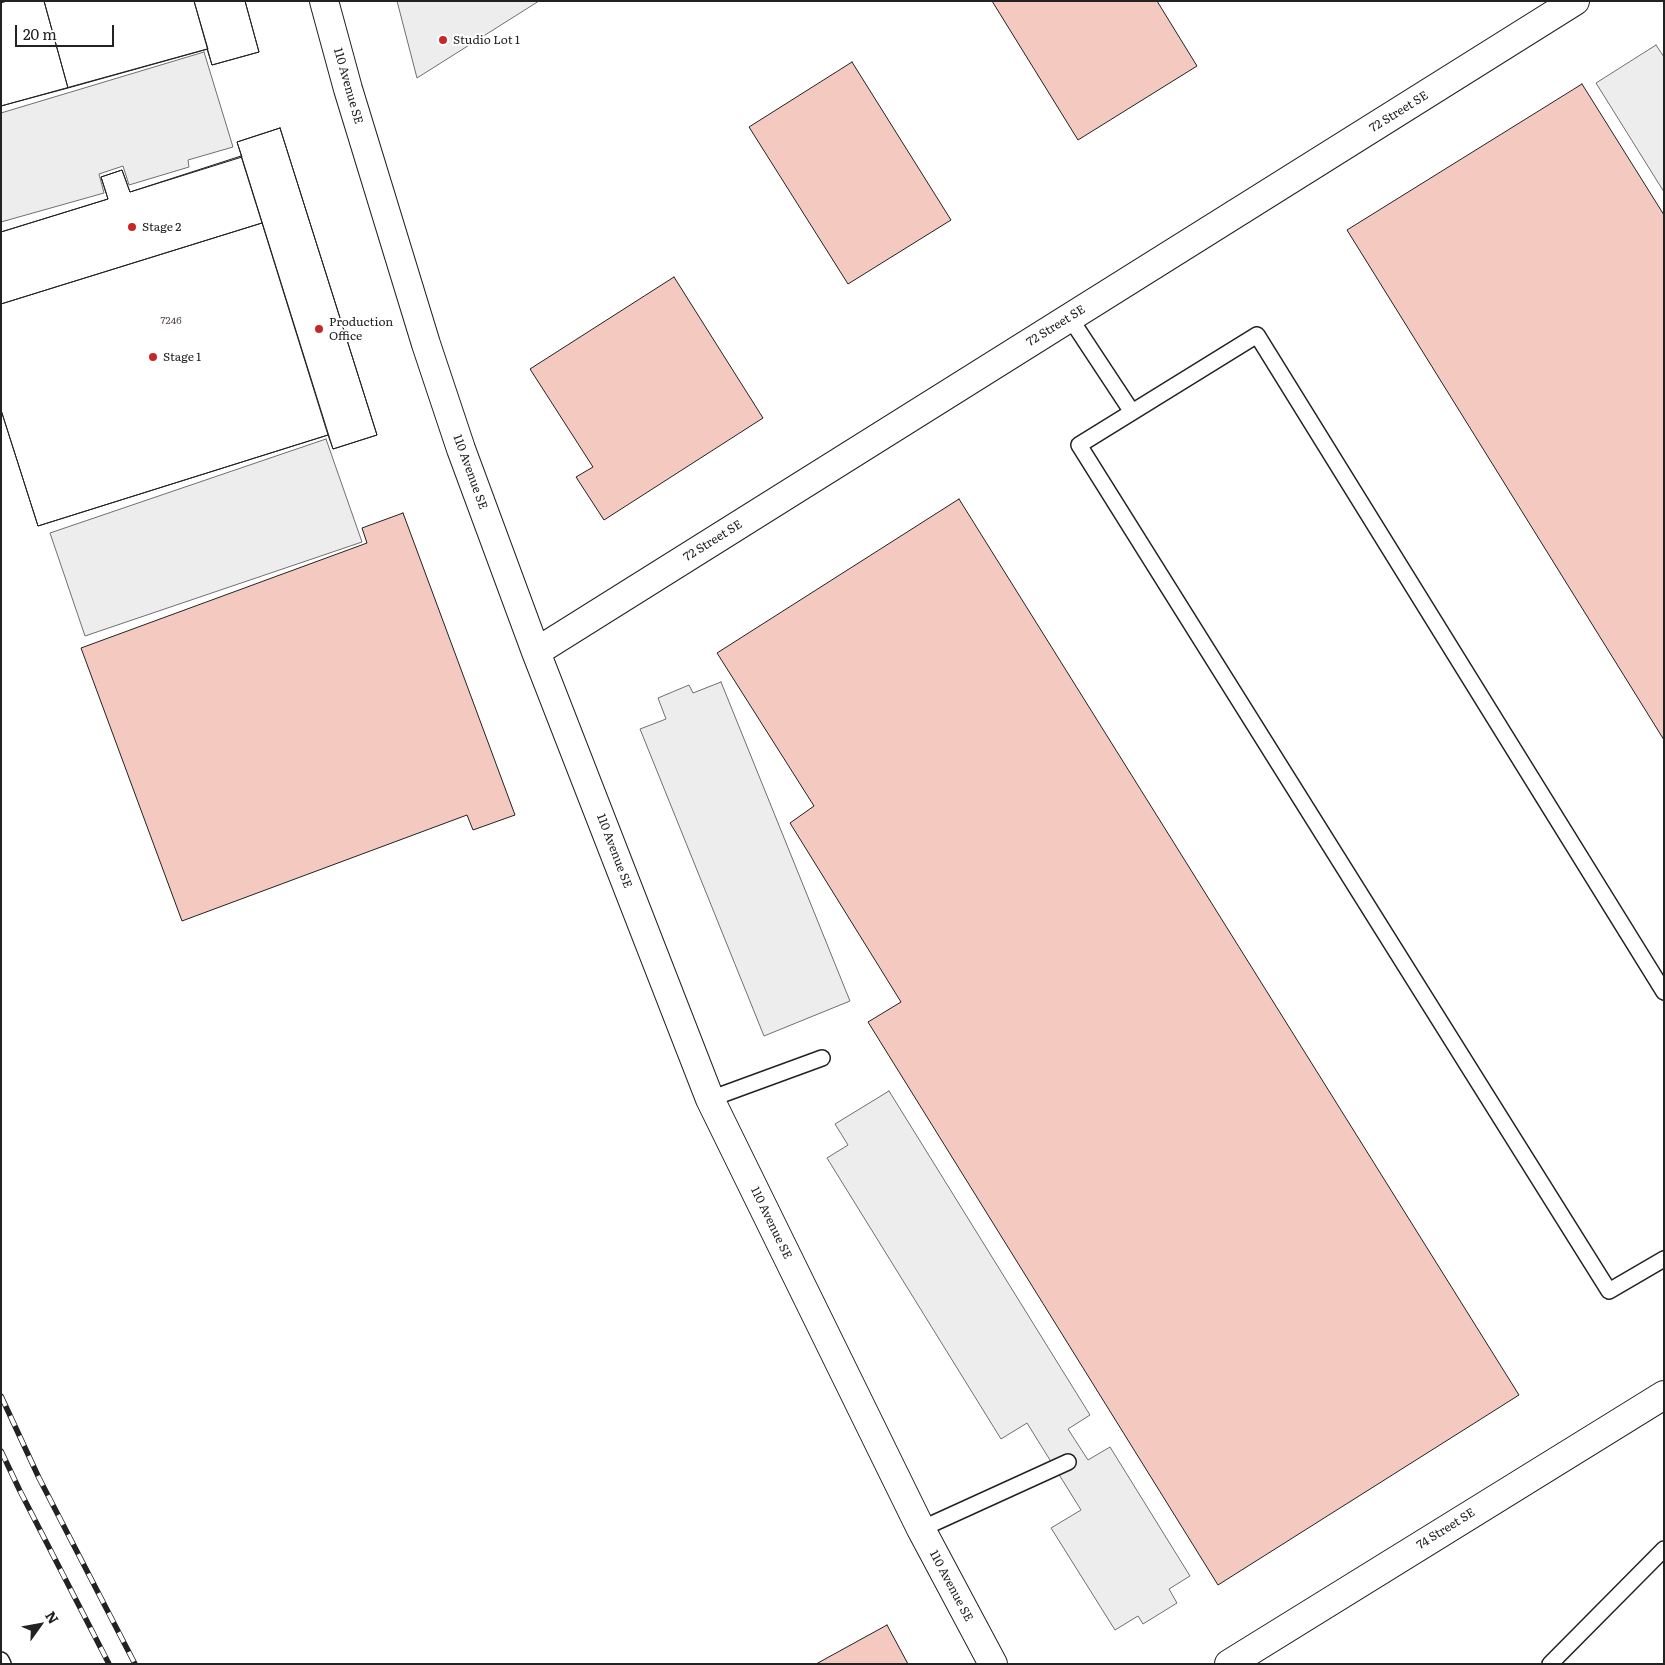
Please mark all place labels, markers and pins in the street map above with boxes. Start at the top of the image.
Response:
place label: Studio Lot 1 [453,33,520,47]
marker: Studio Lot 1 [437,34,449,46]
place label: Stage 2 [142,220,181,234]
marker: Stage 2 [126,221,138,233]
place label: Production Office [329,315,393,343]
marker: Production Office [313,323,325,335]
place label: Stage 1 [163,350,201,364]
marker: Stage 1 [147,351,159,363]

